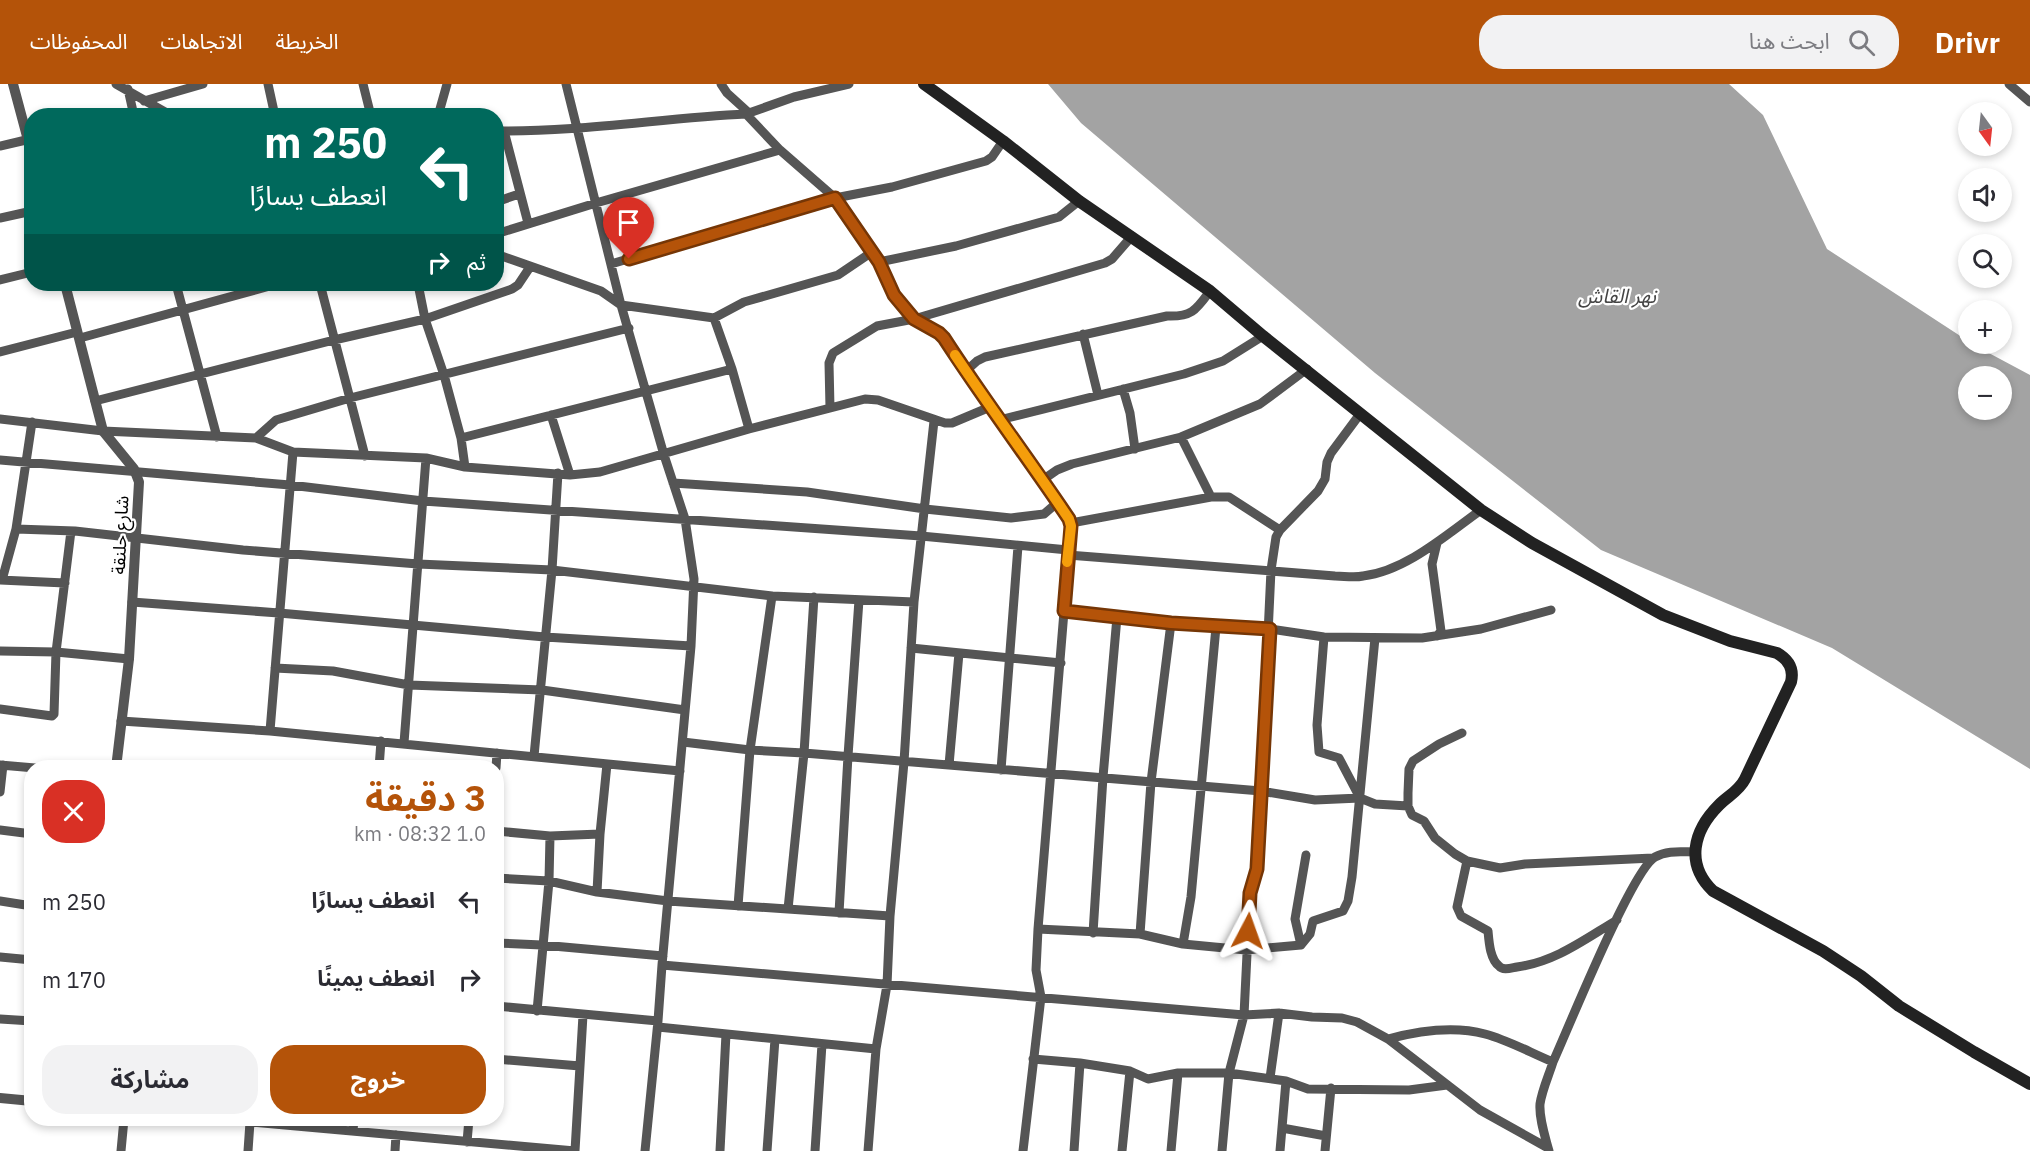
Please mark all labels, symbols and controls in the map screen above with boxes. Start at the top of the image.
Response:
search box [1479,15,1899,69]
text: Drivr [1935,24,2000,61]
text: ابحث هنا [1749,26,1830,55]
icon: search [1845,26,1878,59]
text: المحفوظات [30,27,127,55]
text: الاتجاهات [160,27,242,55]
text: الخريطة [275,27,338,55]
north arrow [1958,102,2012,156]
map controls [1958,102,2012,420]
text: 250 m [264,115,387,170]
icon: left [408,132,486,210]
button: sound [1958,168,2012,222]
text: انعطف يسارًا [250,177,387,212]
pin [603,197,654,259]
icon: arrive [612,206,645,239]
button: search [1958,234,2012,288]
icon: right [422,246,455,279]
text: ثم [467,247,486,276]
water label: نهر القاش [1578,282,1658,309]
button: + [1958,300,2012,354]
button: − [1958,366,2012,420]
street label: شارع حلنقة [106,495,137,575]
text: 3 دقيقة [365,774,486,821]
button: close [42,780,105,843]
text: 1.0 km · 08:32 [354,820,486,847]
text: انعطف يسارًا [312,885,435,914]
icon: left [453,885,486,918]
text: 250 m [42,887,106,916]
position arrow [1216,899,1280,963]
text: انعطف يمينًا [317,963,435,992]
icon: right [453,963,486,996]
text: 170 m [42,965,106,994]
button: مشاركة [42,1045,258,1114]
button: خروج [270,1045,486,1114]

